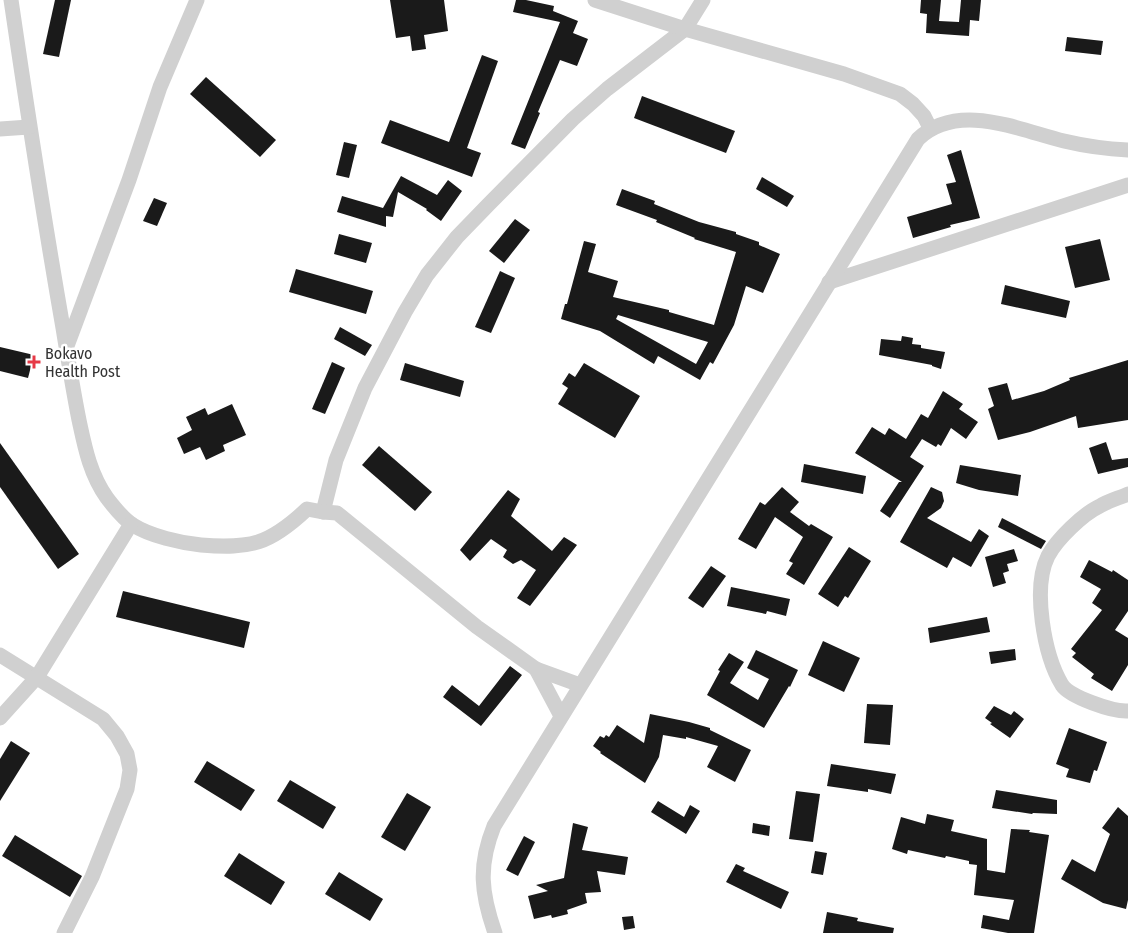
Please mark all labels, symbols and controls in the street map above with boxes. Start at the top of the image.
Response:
place label: Bokavo Health Post [45,344,121,381]
marker: Bokavo Health Post [27,355,41,369]

